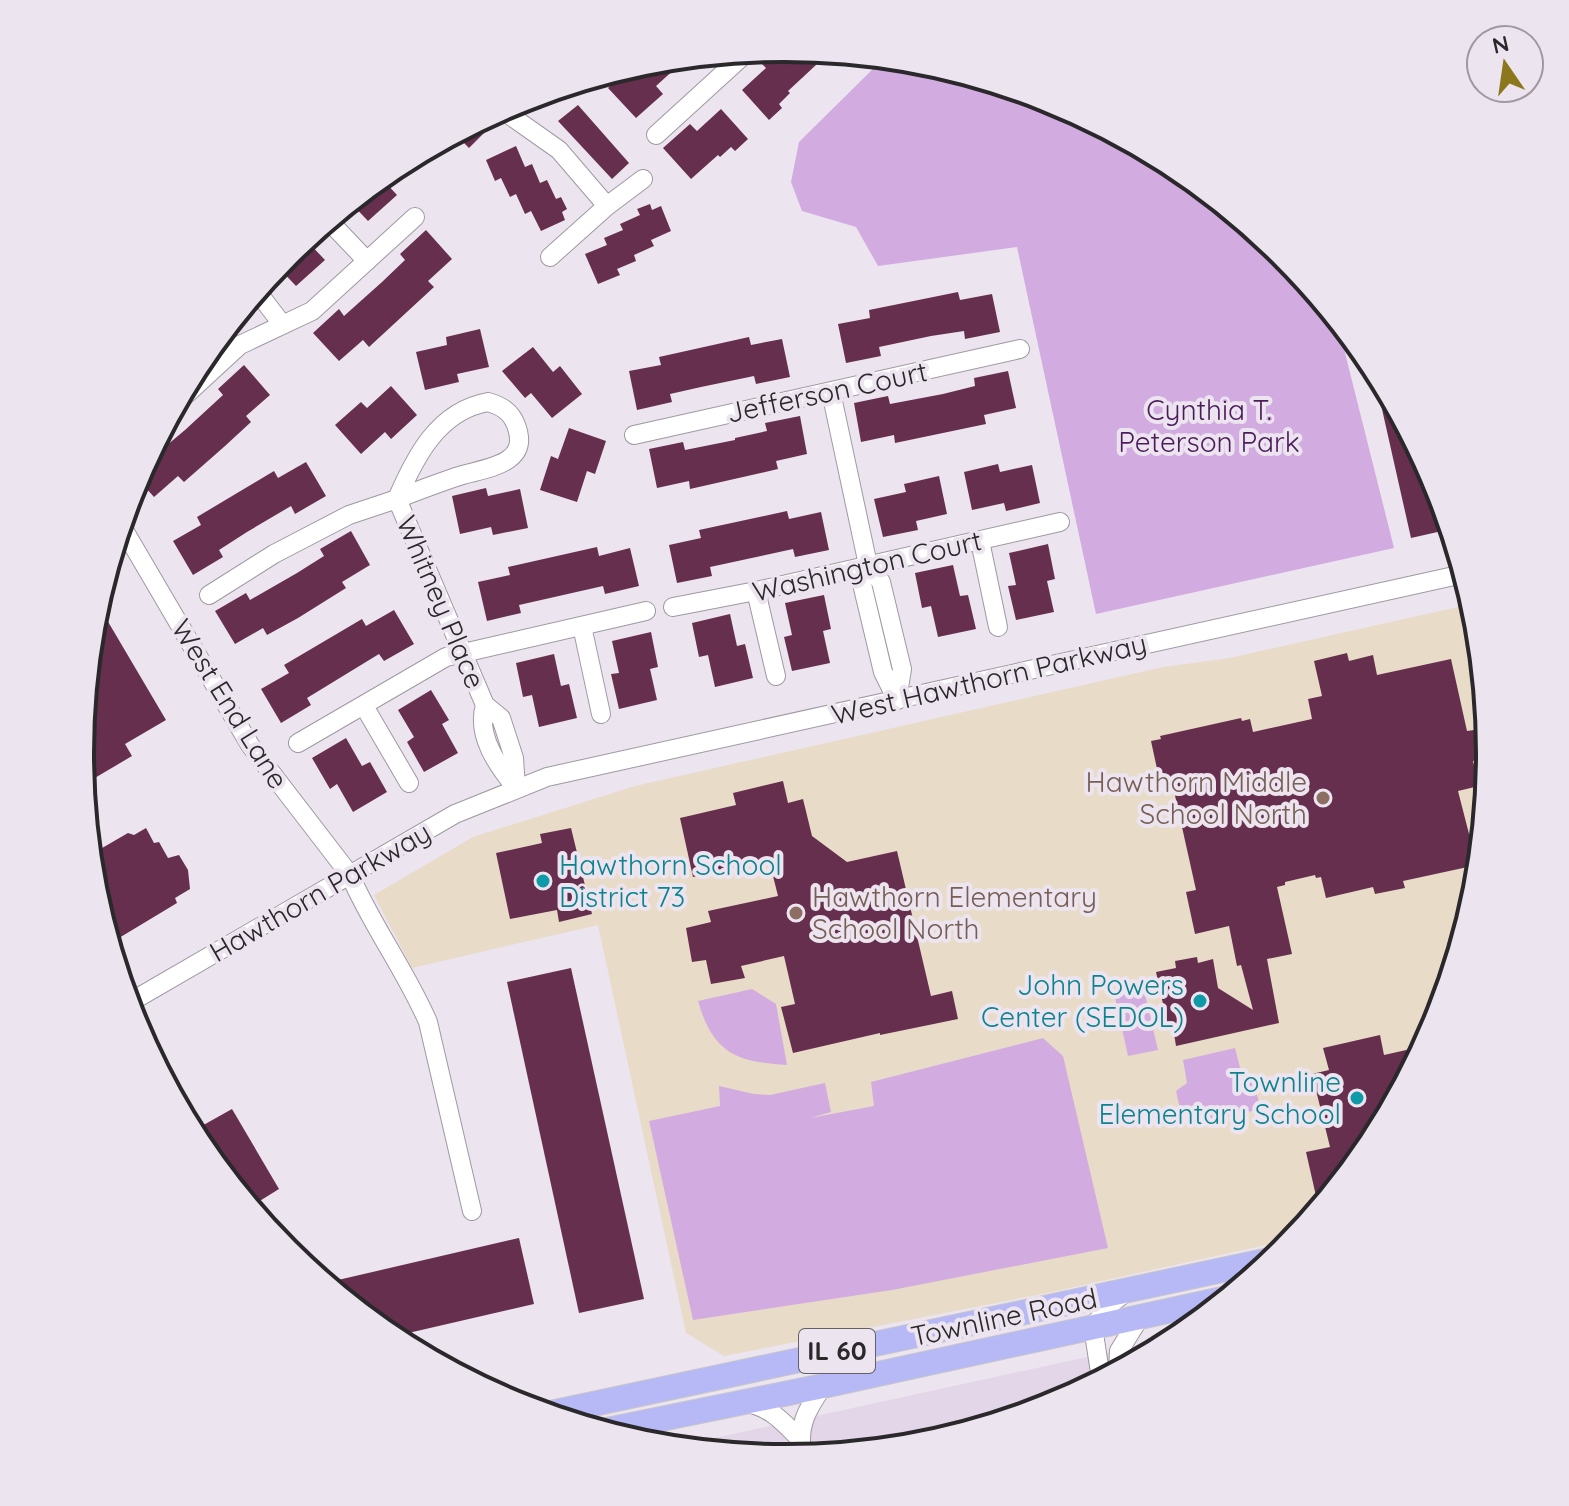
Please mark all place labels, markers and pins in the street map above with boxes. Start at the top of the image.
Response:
place label: Hawthorn Middle School North [1086,764,1307,831]
marker: Hawthorn Middle School North [1314,789,1332,807]
place label: Hawthorn School District 73 [559,847,782,914]
marker: Hawthorn School District 73 [534,872,552,890]
place label: Hawthorn Elementary School North [812,879,1097,946]
marker: Hawthorn Elementary School North [787,904,805,922]
place label: John Powers Center (SEDOL) [981,967,1184,1034]
marker: John Powers Center (SEDOL) [1191,992,1209,1010]
place label: Townline Elementary School [1098,1064,1341,1131]
marker: Townline Elementary School [1348,1089,1366,1107]

